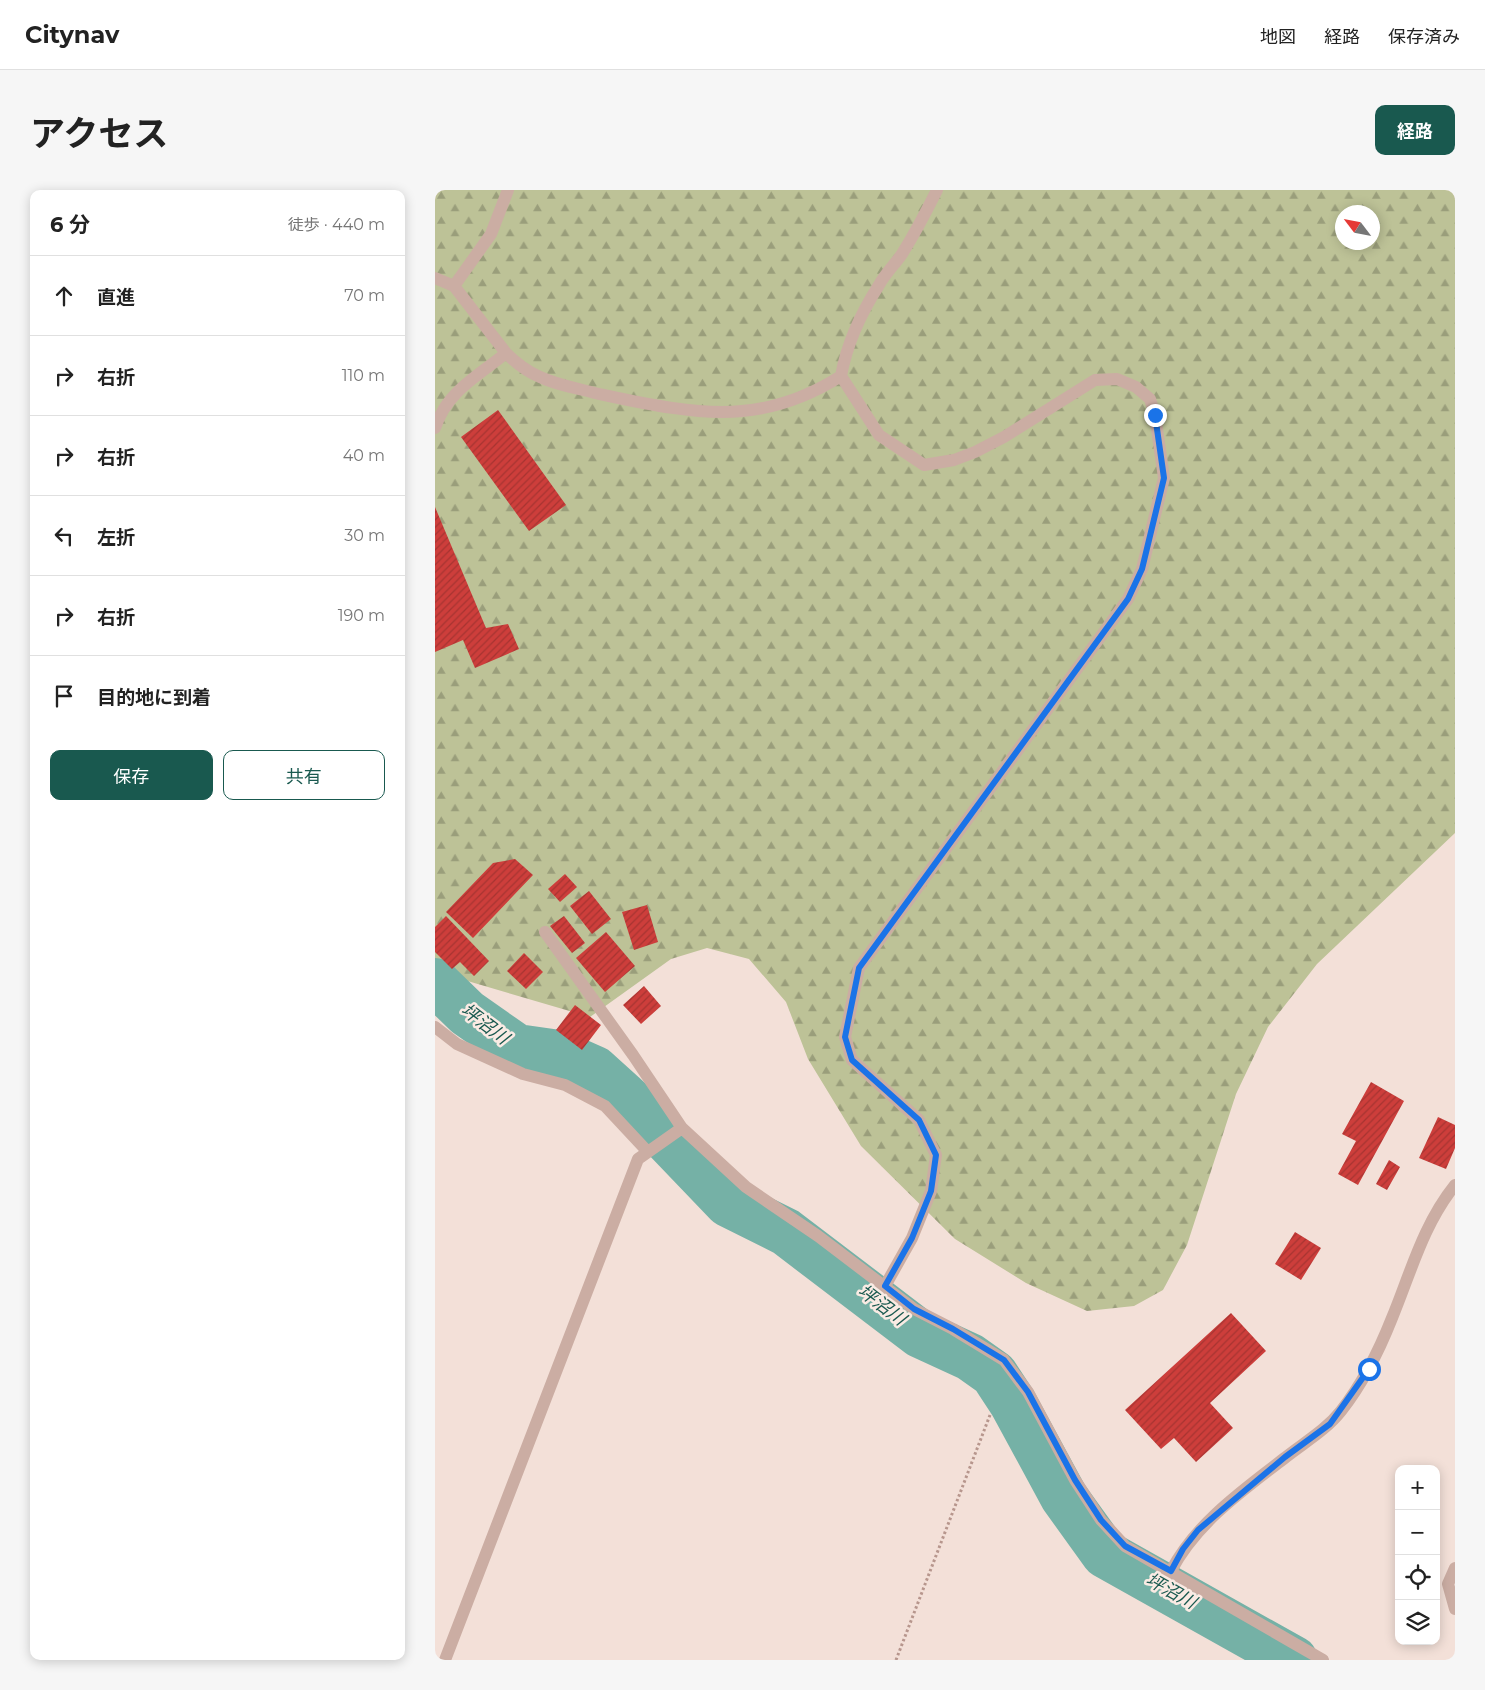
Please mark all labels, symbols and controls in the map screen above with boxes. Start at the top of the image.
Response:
text: Citynav [25,20,119,49]
text: 地図 [1260,26,1296,48]
text: 経路 [1324,26,1360,48]
text: 保存済み [1388,26,1460,48]
button: 経路 [1375,105,1455,155]
text: アクセス [30,112,168,155]
north arrow [1335,205,1380,250]
text: 6 分 [50,212,90,237]
text: 徒歩 · 440 m [288,215,385,234]
icon: ahead [50,282,78,310]
text: 直進 [97,286,135,309]
text: 70 m [344,286,385,305]
icon: right [50,362,78,390]
text: 右折 [97,366,135,389]
text: 110 m [342,366,385,385]
route end [1144,404,1167,427]
icon: right [50,442,78,470]
text: 右折 [97,446,135,469]
text: 40 m [343,446,385,465]
icon: left [50,522,78,550]
text: 左折 [97,526,135,549]
text: 30 m [344,526,385,545]
icon: right [50,602,78,630]
text: 右折 [97,606,135,629]
text: 190 m [338,606,385,625]
icon: arrive [50,682,78,710]
text: 目的地に到着 [97,686,211,709]
button: 保存 [50,750,213,800]
button: 共有 [223,750,385,800]
water label: 坪沼川 [457,999,515,1050]
water label: 坪沼川 [854,1280,912,1331]
route start [1358,1358,1381,1381]
map controls [1395,1465,1440,1645]
button: + [1395,1465,1440,1510]
button: − [1395,1510,1440,1555]
button: locate [1395,1555,1440,1600]
water label: 坪沼川 [1142,1568,1202,1615]
button: layers [1395,1600,1440,1645]

